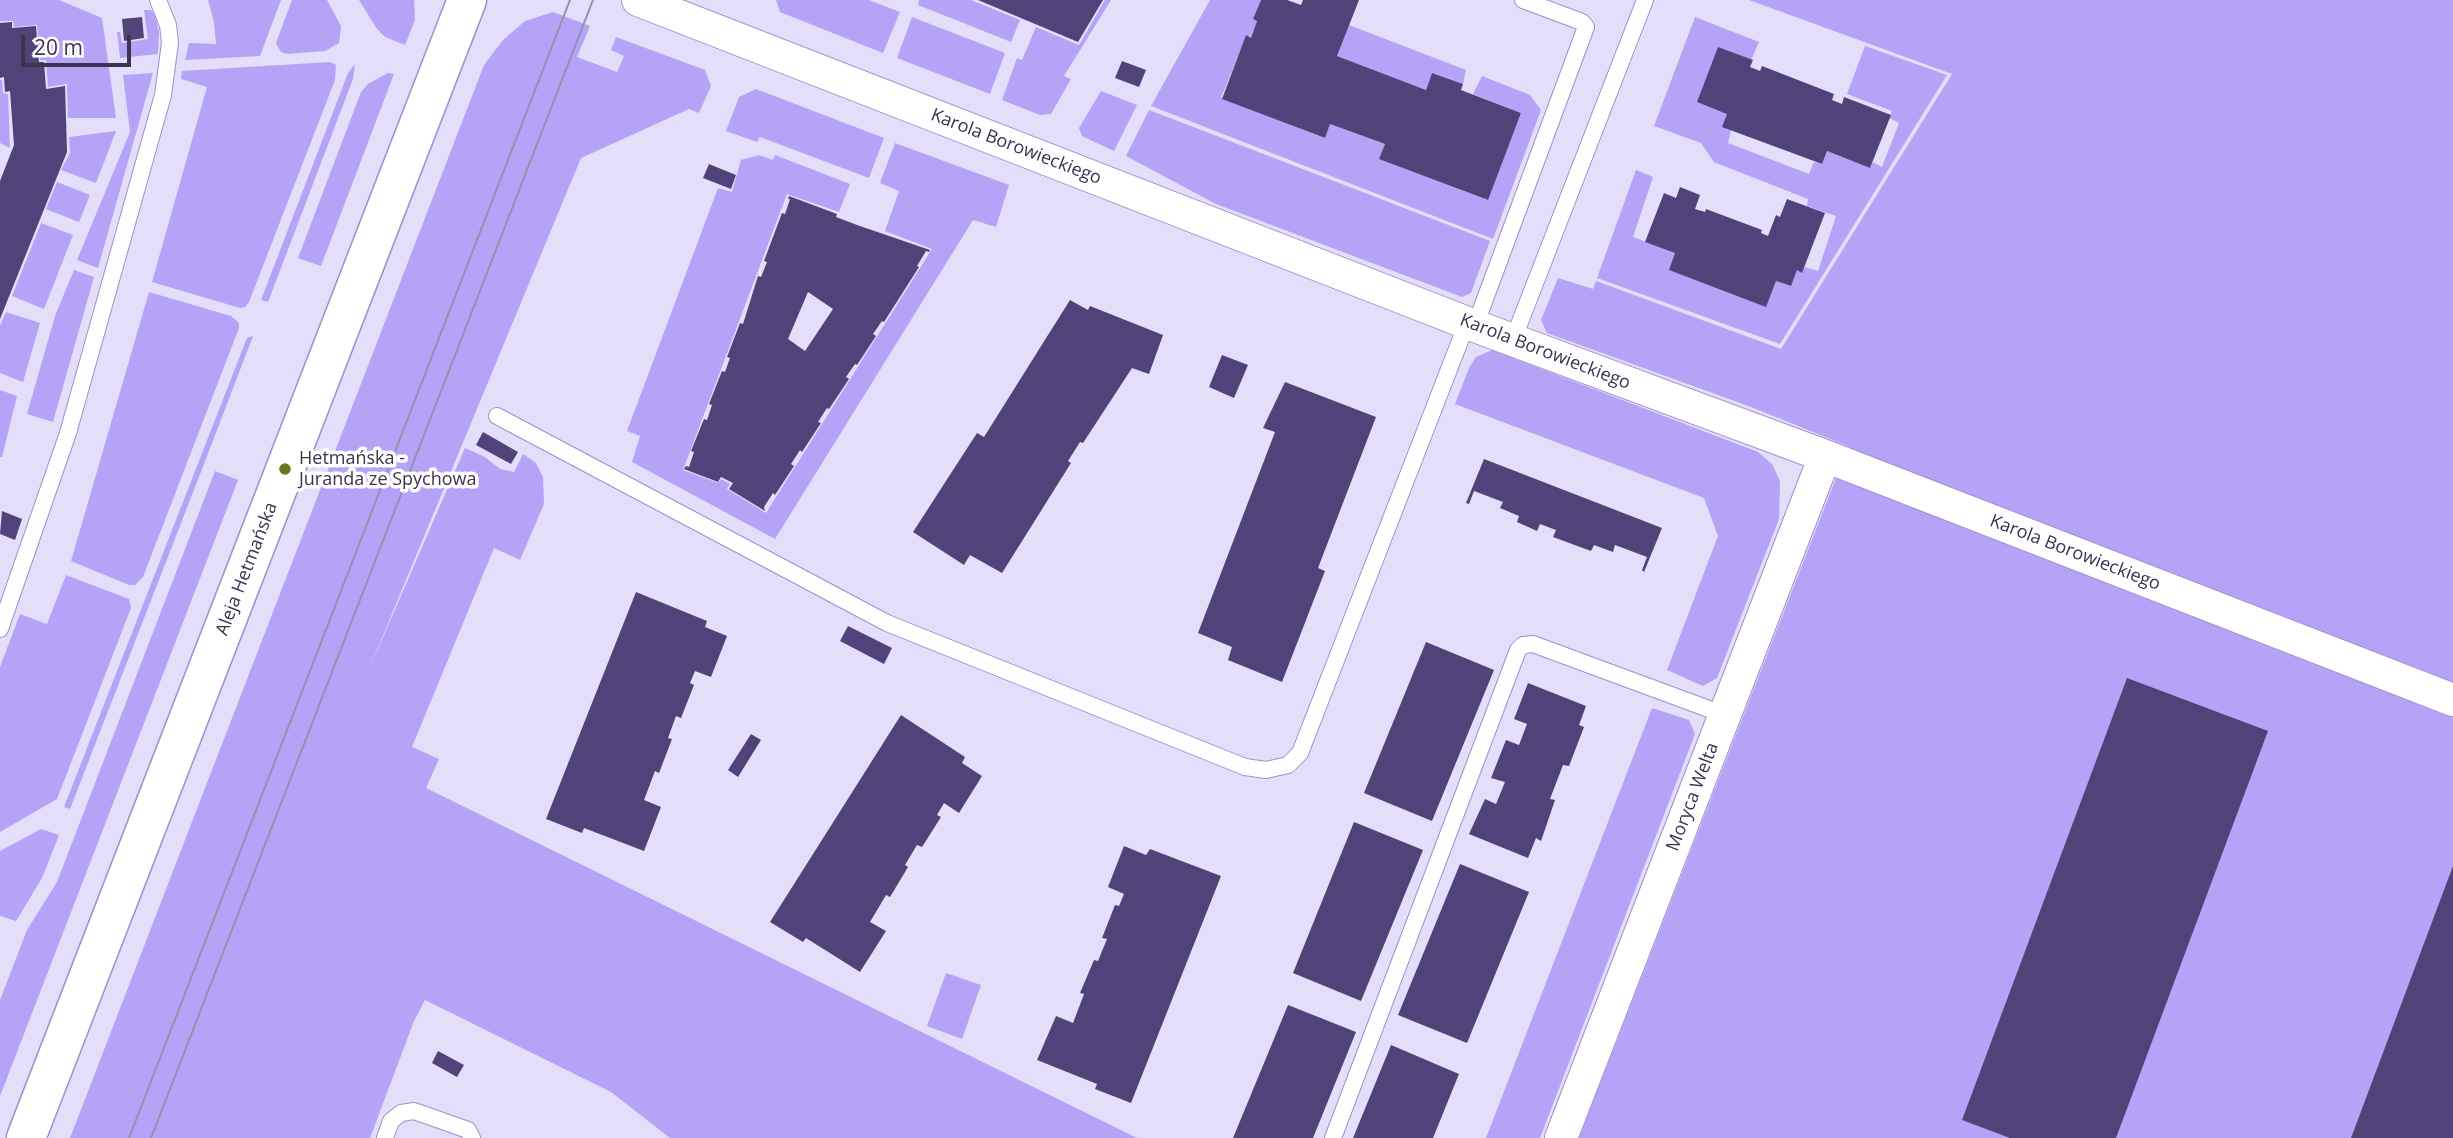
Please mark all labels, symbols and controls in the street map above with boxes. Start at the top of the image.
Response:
scale bar [24,21,135,65]
text: 20 m [34,33,83,61]
street label: Karola Borowieckiego [928,104,1104,190]
street label: Karola Borowieckiego [1457,309,1633,395]
place label: Hetmańska - Juranda ze Spychowa [299,448,477,490]
marker: Hetmańska - Juranda ze Spychowa [277,461,293,477]
street label: Aleja Hetmańska [212,499,282,639]
street label: Karola Borowieckiego [1987,510,2163,596]
street label: Moryca Welta [1662,740,1724,854]

